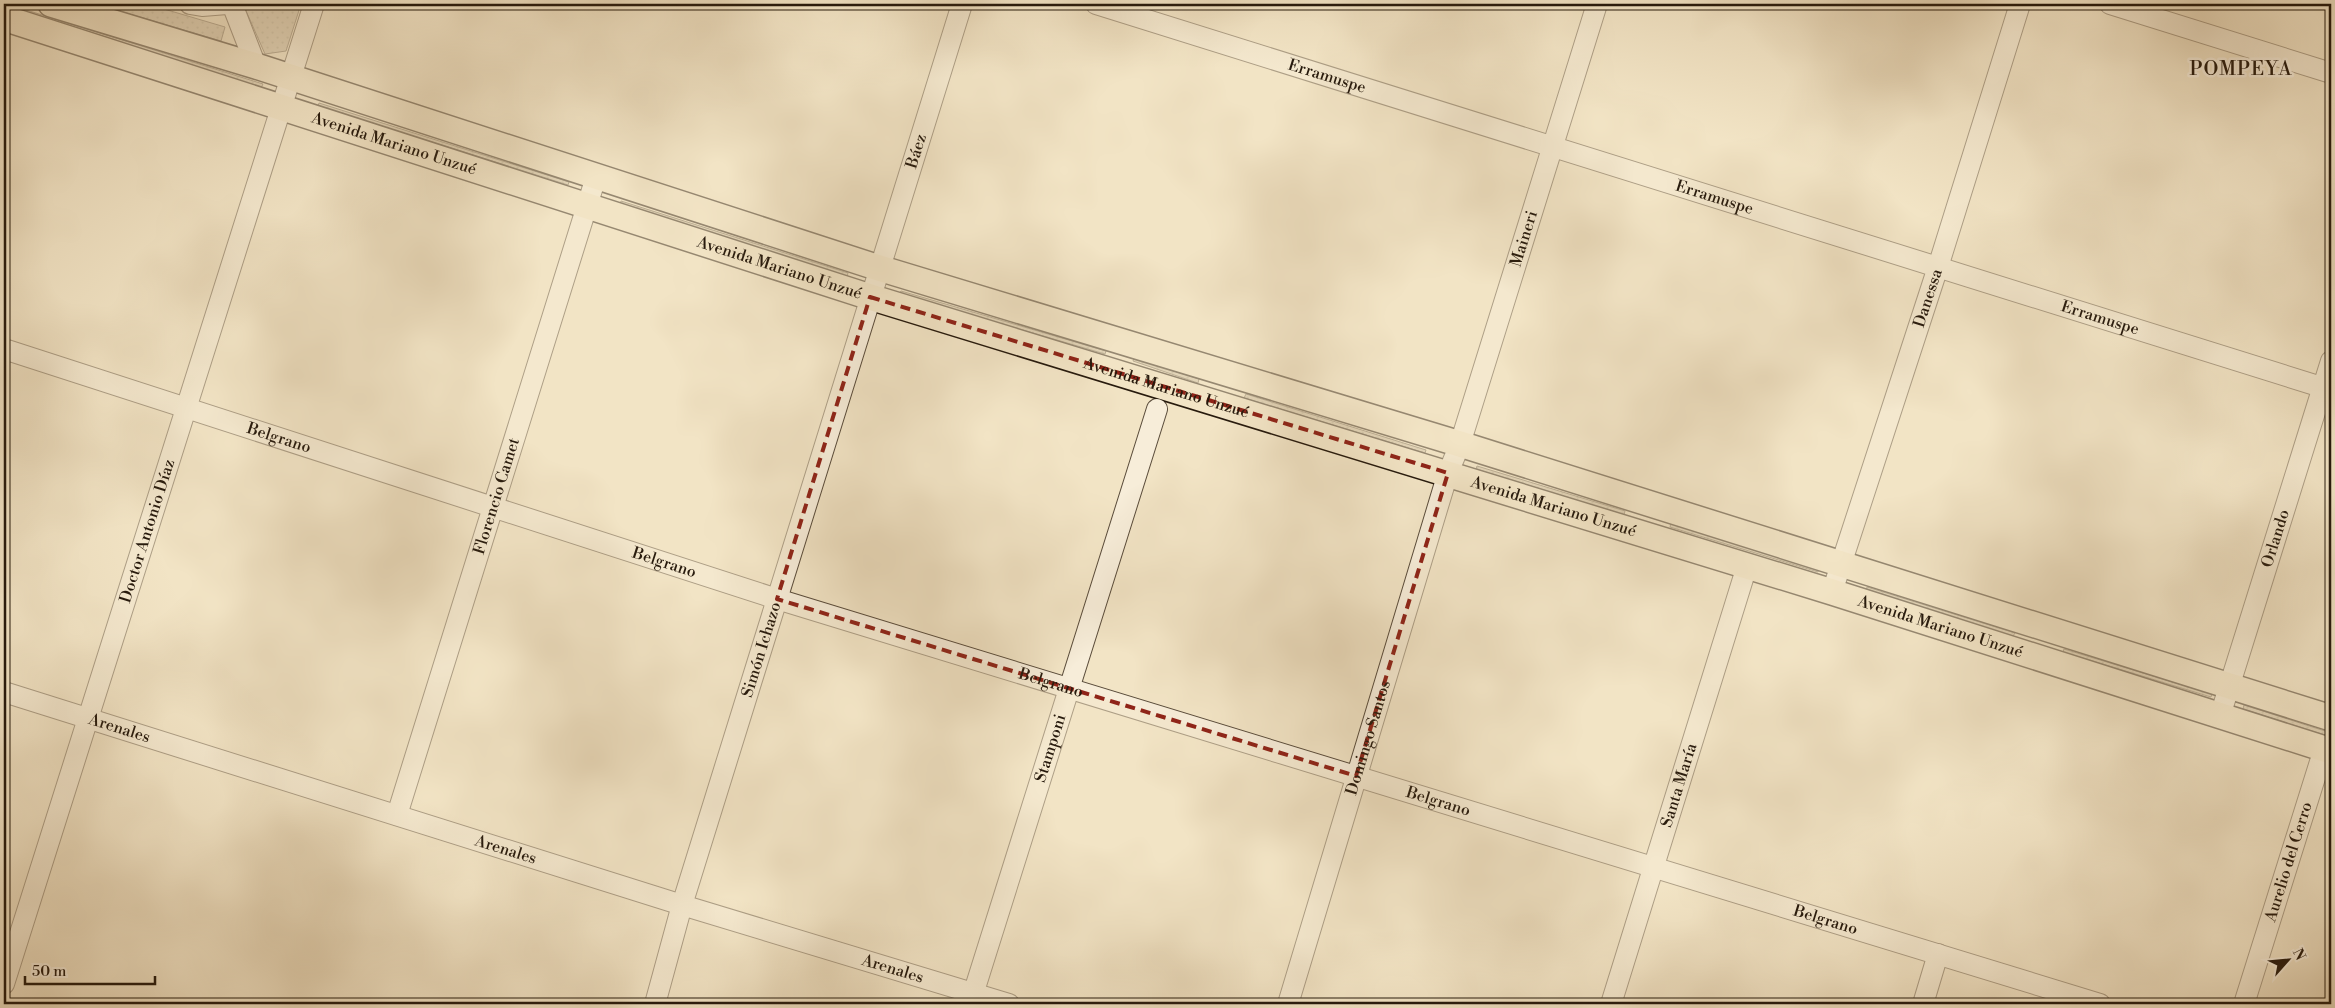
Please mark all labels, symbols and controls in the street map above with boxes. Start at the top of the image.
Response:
street label: Erramuspe [1285,55,1369,98]
district label: POMPEYA [2189,57,2293,81]
street label: Avenida Mariano Unzué [308,108,479,180]
street label: Báez [901,131,931,172]
street label: Erramuspe [1673,176,1756,219]
street label: Maineri [1506,208,1542,269]
street label: Avenida Mariano Unzué [694,232,865,304]
street label: Danessa [1909,266,1947,330]
street label: Erramuspe [2059,296,2142,339]
street label: Avenida Mariano Unzué [1080,353,1252,423]
street label: Belgrano [243,418,314,458]
street label: Florencio Camet [469,435,524,557]
street label: Doctor Antonio Díaz [115,457,179,606]
street label: Avenida Mariano Unzué [1468,472,1639,541]
street label: Orlando [2257,507,2294,570]
street label: Belgrano [629,543,699,582]
street label: Avenida Mariano Unzué [1855,591,2026,662]
street label: Simón Ichazo [737,600,786,700]
street label: Belgrano [1015,663,1086,702]
street label: Domingo Santos [1341,678,1395,798]
street label: Arenales [85,709,153,747]
street label: Stamponi [1030,712,1070,785]
street label: Santa María [1656,740,1702,830]
street label: Belgrano [1403,782,1473,821]
street label: Aurelio del Cerro [2260,799,2317,925]
street label: Arenales [472,830,539,869]
street label: Belgrano [1790,900,1860,939]
north arrow [2262,936,2312,986]
text: N [2288,946,2309,964]
street label: Arenales [859,950,926,988]
scale bar [25,953,155,985]
text: 50 m [32,962,66,981]

